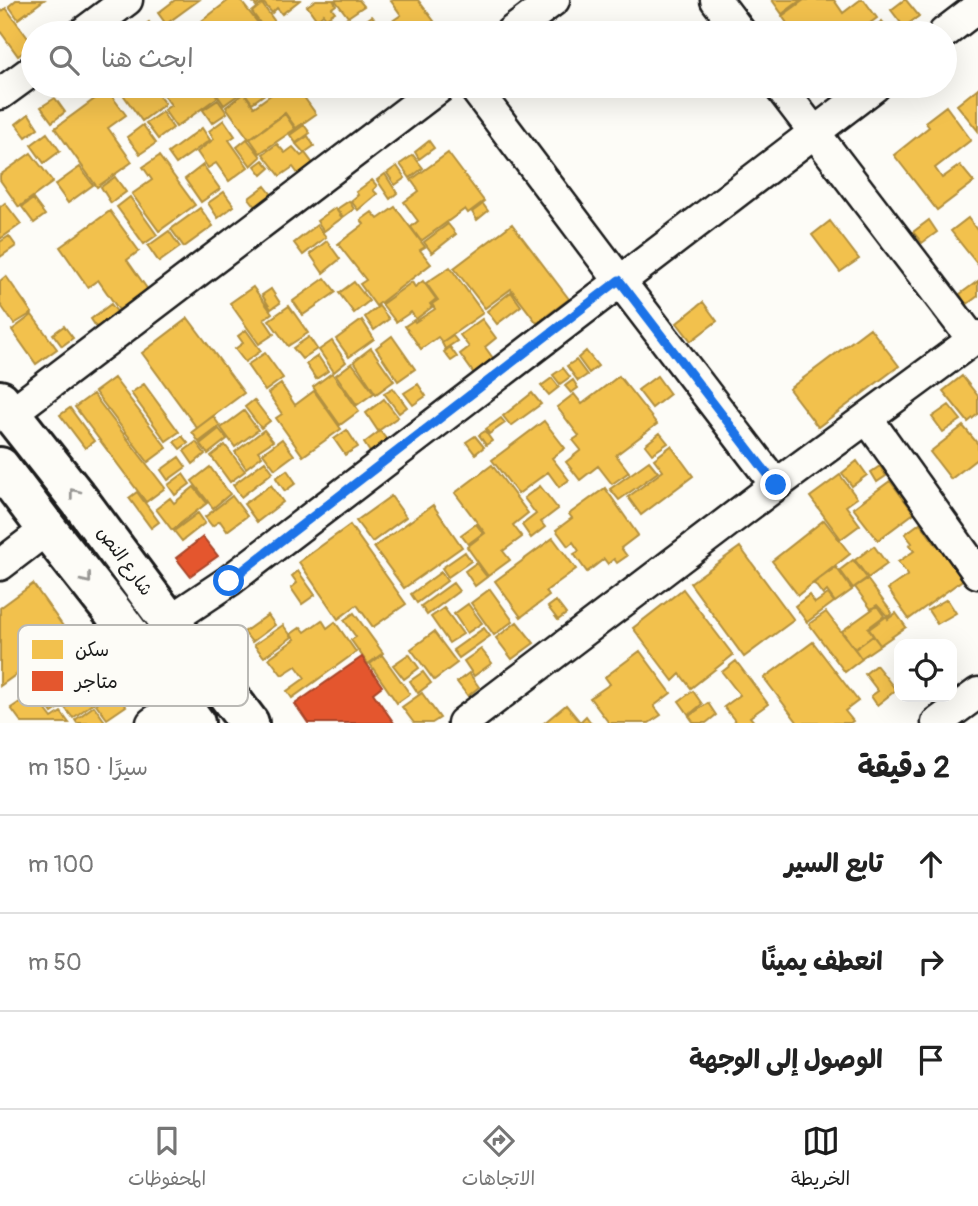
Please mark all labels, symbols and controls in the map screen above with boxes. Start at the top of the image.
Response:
search box [21,21,957,98]
icon: search [45,41,83,79]
text: ابحث هنا [101,43,194,75]
route end [760,469,791,500]
one-way arrow [70,489,82,502]
street label: شارع النص [92,522,158,601]
route start [213,565,244,596]
one-way arrow [78,571,91,583]
legend [18,625,248,706]
text: سكن [75,638,109,662]
map controls [894,639,957,702]
button: locate [894,639,957,702]
text: متاجر [73,670,118,694]
text: 2 دقيقة [858,749,950,786]
text: سيرًا · 150 m [28,753,148,782]
icon: ahead [912,845,950,883]
text: تابع السير [785,848,883,880]
text: 100 m [28,850,94,879]
icon: right [912,943,950,981]
text: انعطف يمينًا [761,946,883,978]
text: 50 m [28,948,82,977]
icon: arrive [912,1041,950,1079]
text: الوصول إلى الوجهة [689,1044,883,1076]
tab: المحفوظات [128,1122,206,1195]
tab: الاتجاهات [462,1122,535,1195]
tab: الخريطة [791,1122,850,1195]

